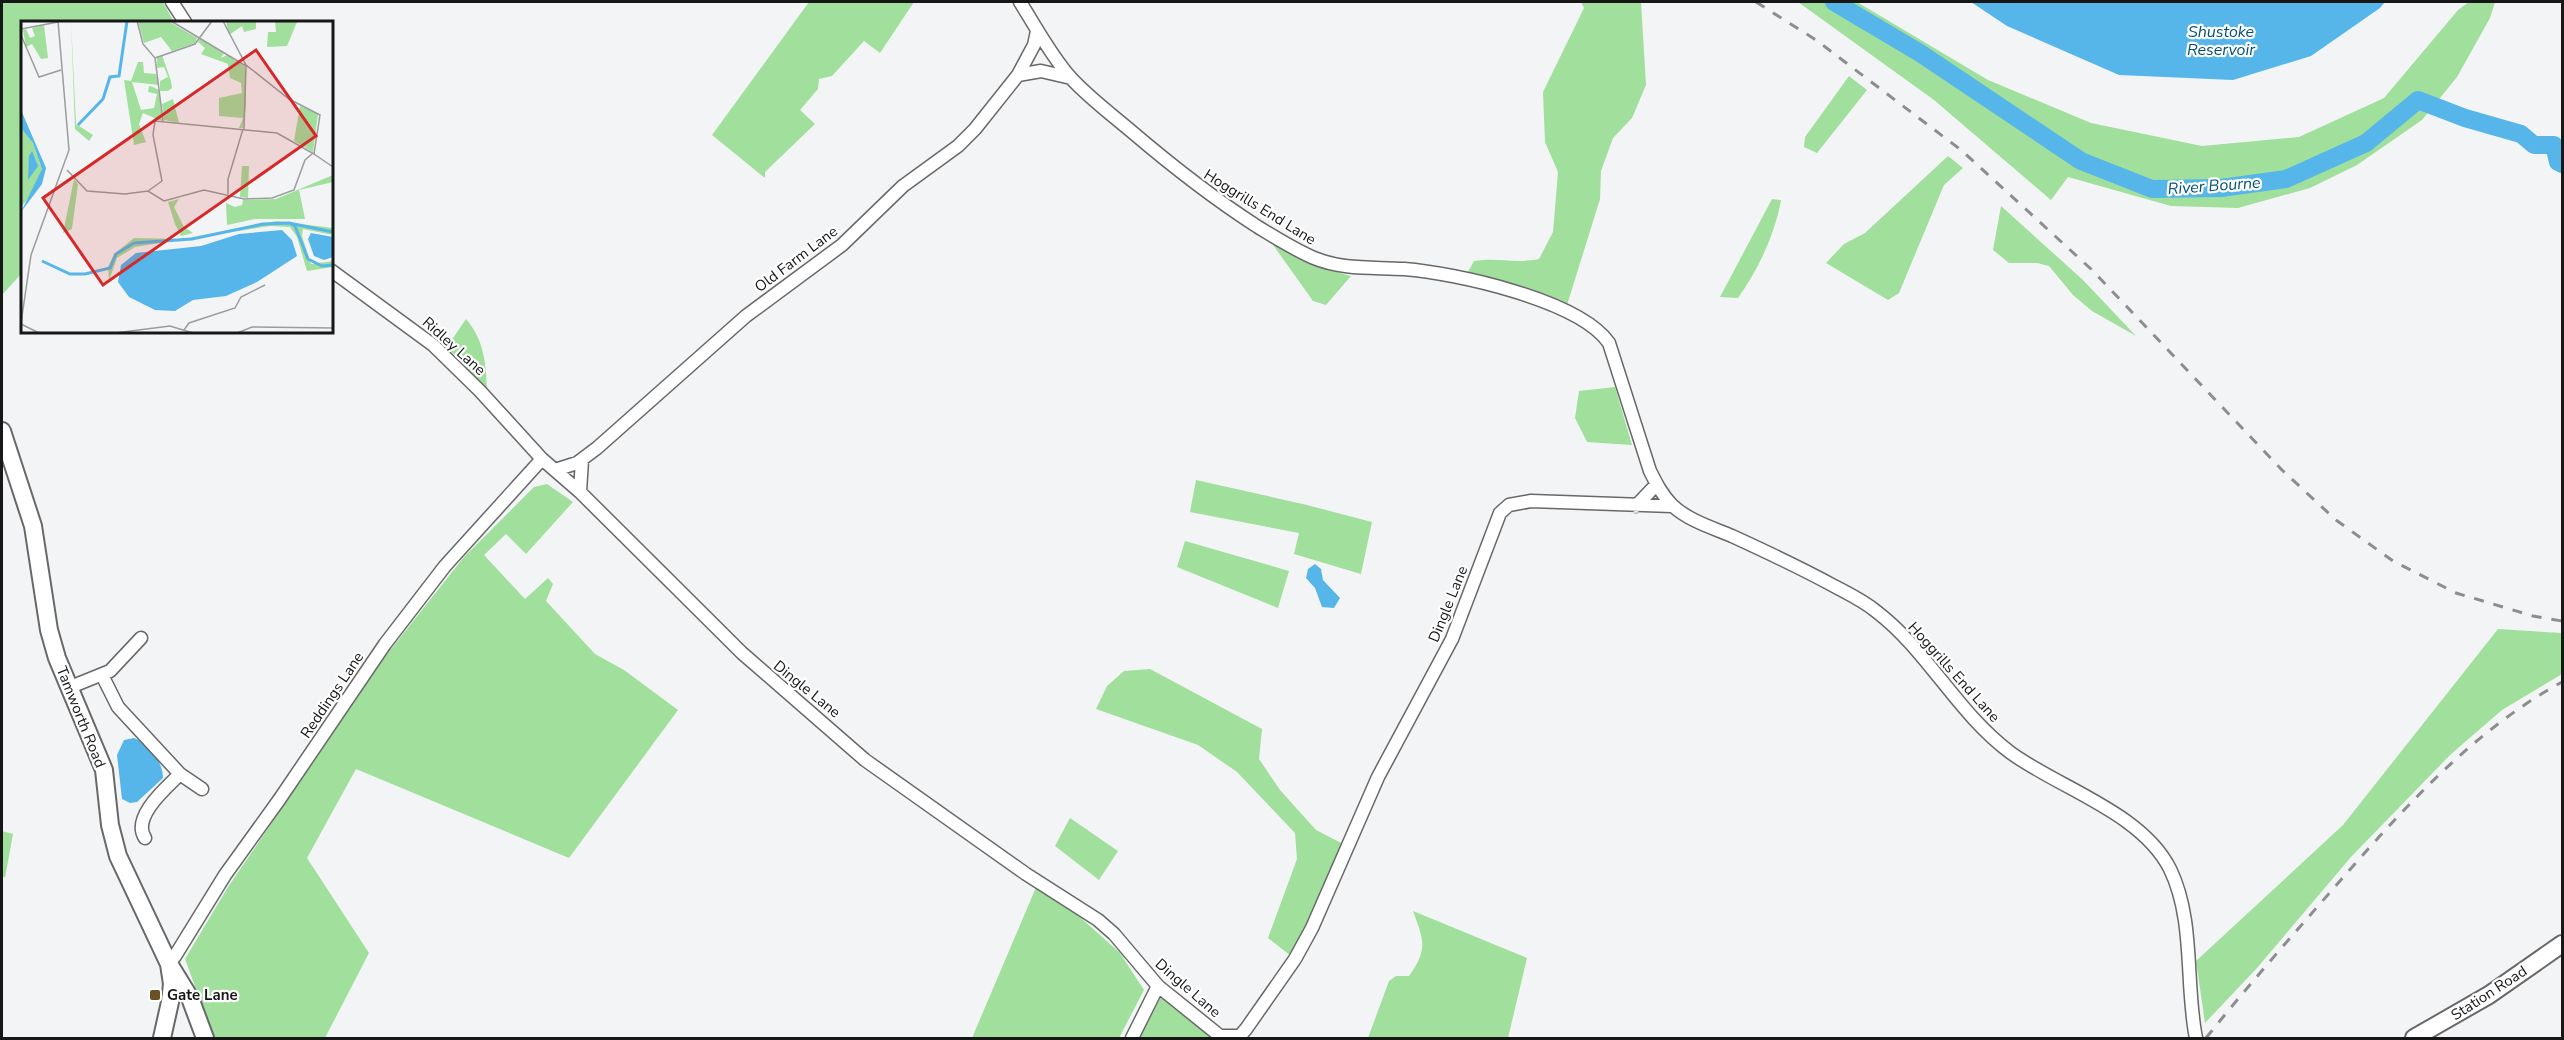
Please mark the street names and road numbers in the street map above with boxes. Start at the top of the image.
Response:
street label: Hoggrills End Lane [1200,164,1320,250]
street label: Old Farm Lane [750,221,842,297]
street label: Ridley Lane [418,312,490,380]
street label: Dingle Lane [1424,563,1472,645]
street label: Hoggrills End Lane [1904,618,2004,726]
street label: Reddings Lane [296,648,368,742]
street label: Dingle Lane [769,656,845,722]
street label: Tamworth Road [52,663,110,771]
street label: Dingle Lane [1151,954,1225,1022]
street label: Station Road [2447,961,2531,1025]

